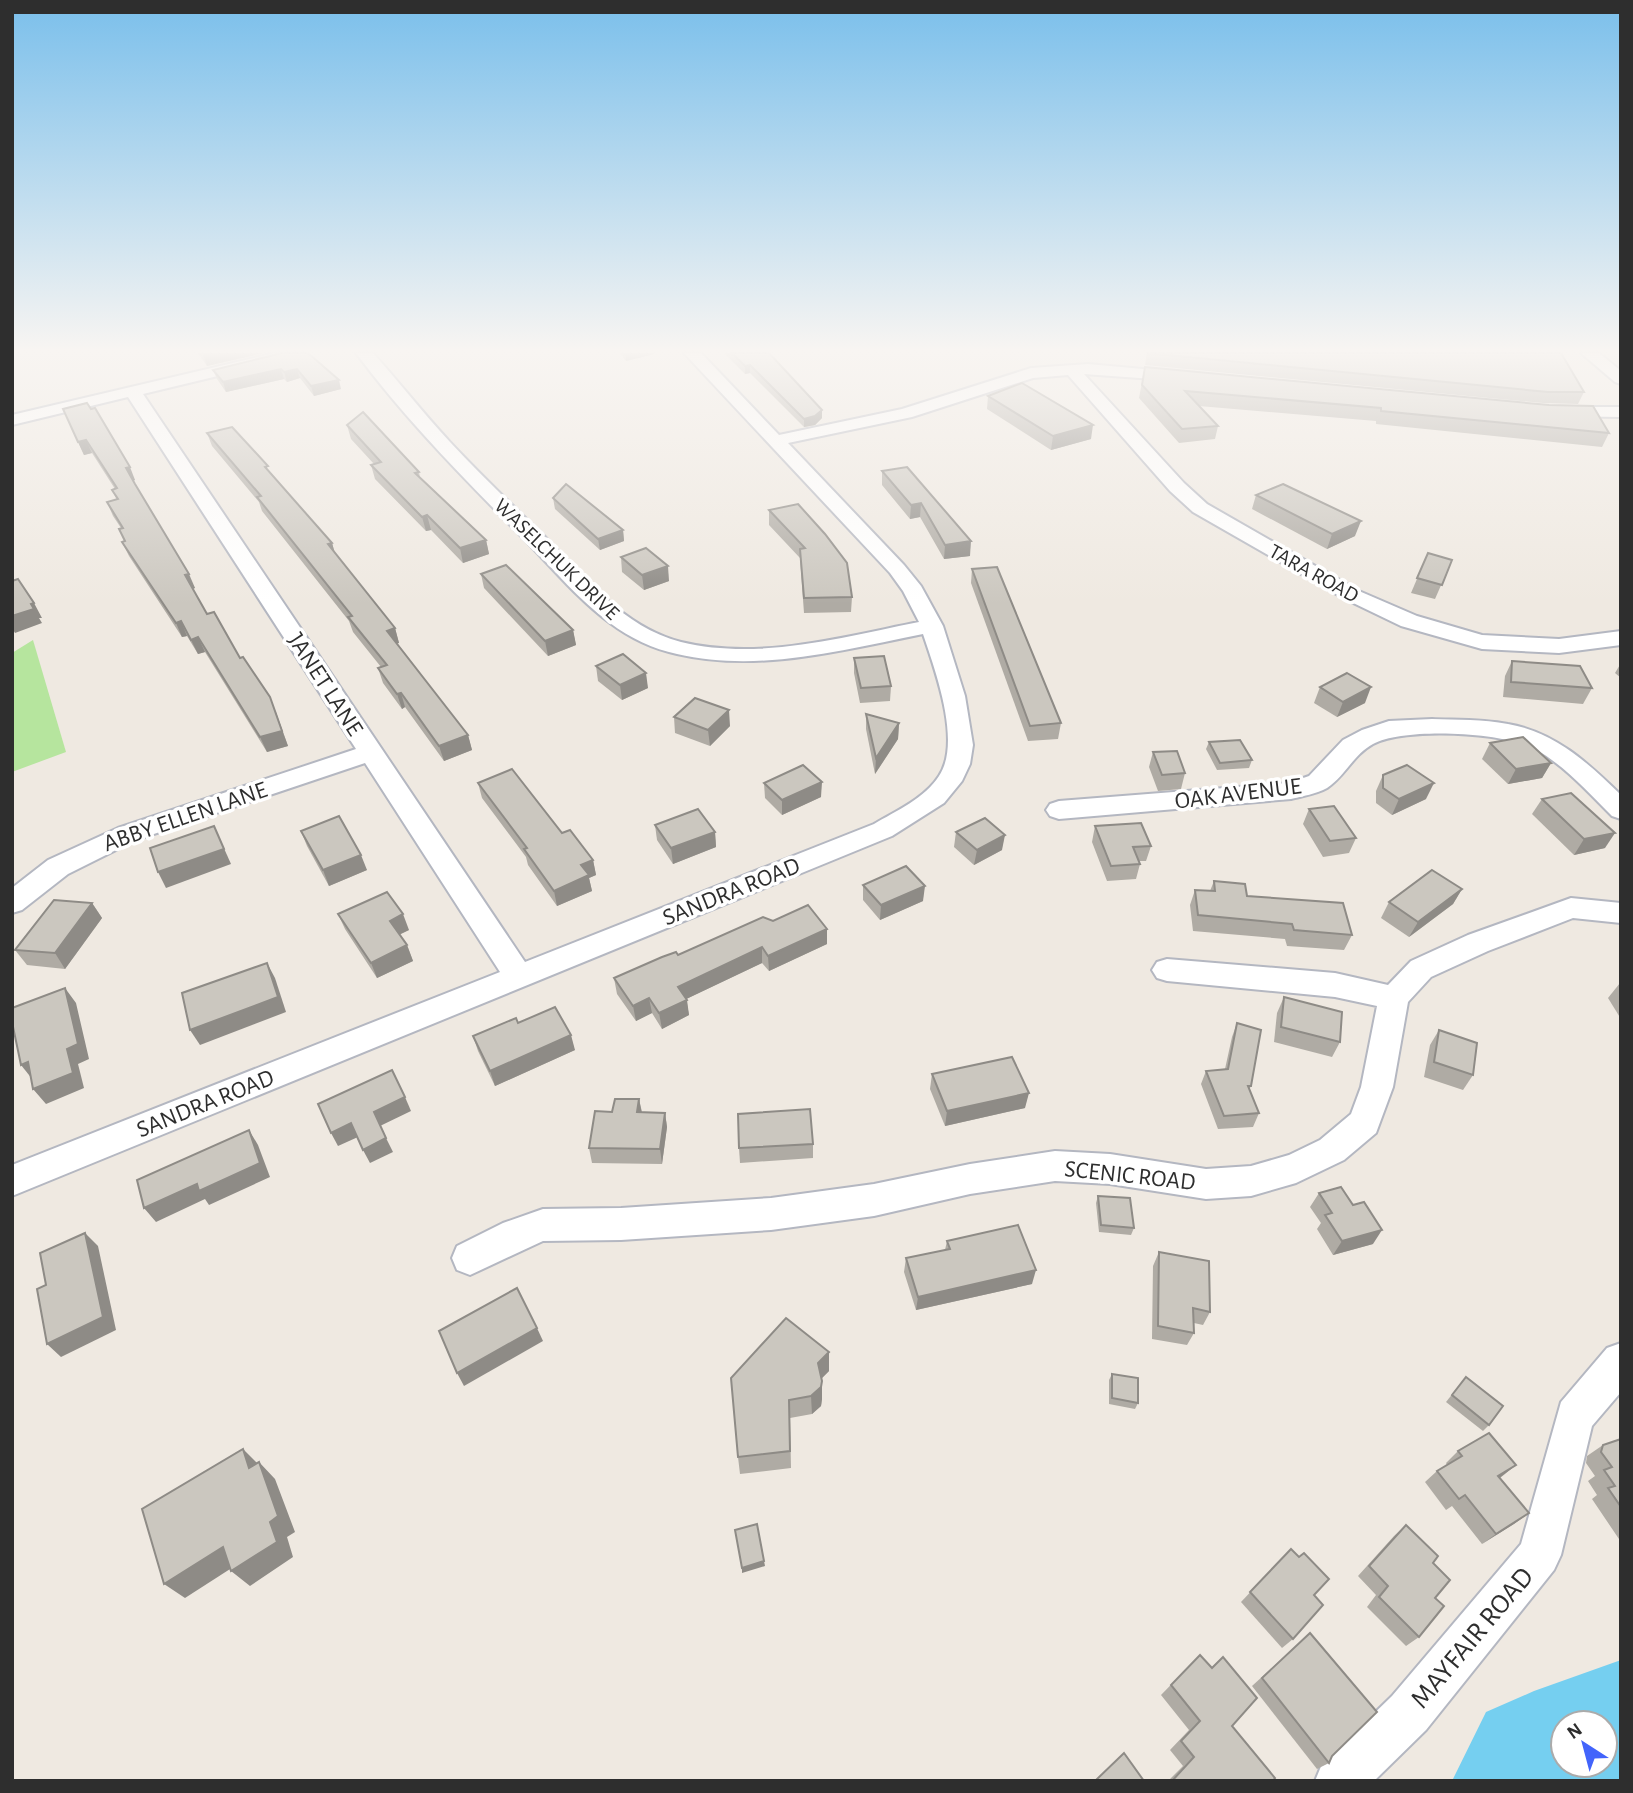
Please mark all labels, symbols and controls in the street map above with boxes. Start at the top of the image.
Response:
street label: WASELCHUK DRIVE [490,495,623,624]
street label: TARA ROAD [1265,540,1362,607]
street label: JANET LANE [283,629,367,740]
street label: OAK AVENUE [1173,774,1303,814]
street label: ABBY ELLEN LANE [100,778,271,856]
street label: SANDRA ROAD [659,854,803,930]
street label: SANDRA ROAD [133,1066,277,1142]
street label: SCENIC ROAD [1063,1157,1197,1195]
street label: MAYFAIR ROAD [1406,1563,1539,1714]
north arrow [1549,1709,1619,1779]
text: N [1564,1720,1586,1743]

